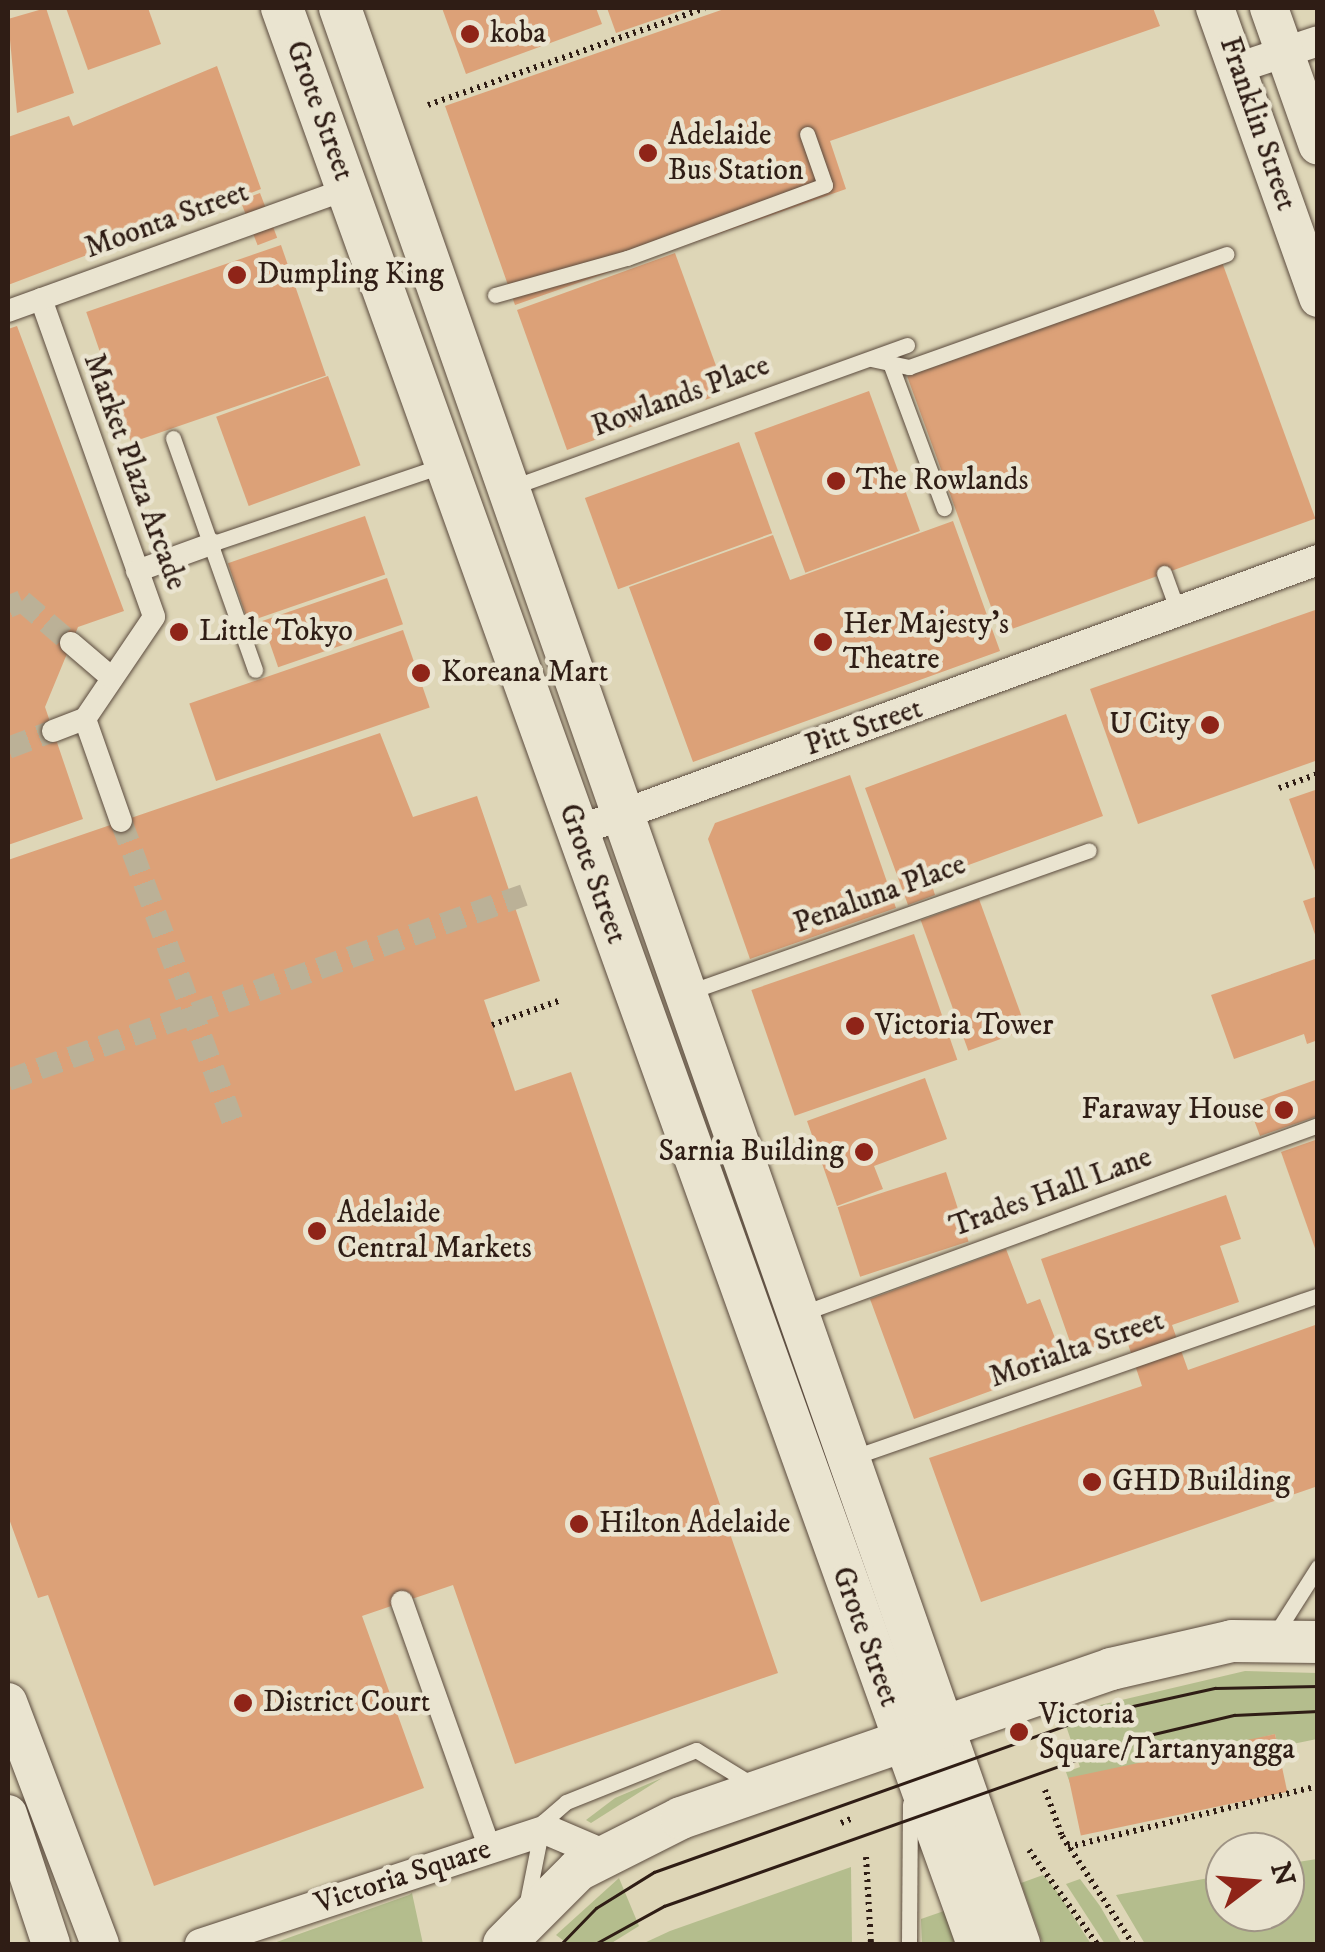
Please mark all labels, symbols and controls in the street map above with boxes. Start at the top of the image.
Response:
place label: koba [490,16,546,52]
marker: koba [459,23,481,45]
street label: Franklin Street [1210,32,1304,216]
street label: Grote Street [277,36,361,186]
place label: Adelaide Bus Station [668,118,804,188]
marker: Adelaide Bus Station [637,142,659,164]
street label: Moonta Street [80,175,254,267]
place label: Dumpling King [257,257,444,293]
marker: Dumpling King [226,264,248,286]
street label: Rowlands Place [587,348,775,446]
street label: Market Plaza Arcade [75,349,193,595]
place label: The Rowlands [856,463,1029,499]
marker: The Rowlands [825,470,847,492]
place label: Her Majesty's Theatre [843,607,1009,678]
place label: Little Tokyo [199,614,353,650]
marker: Little Tokyo [168,621,190,643]
marker: Her Majesty's Theatre [812,631,834,653]
place label: Koreana Mart [441,655,608,691]
marker: Koreana Mart [410,662,432,684]
street label: Pitt Street [801,691,927,765]
place label: U City [1109,707,1190,743]
marker: U City [1199,714,1221,736]
street label: Grote Street [550,799,634,949]
street label: Penaluna Place [789,847,971,943]
place label: Victoria Tower [875,1008,1053,1044]
marker: Victoria Tower [844,1015,866,1037]
place label: Faraway House [1081,1092,1264,1128]
marker: Faraway House [1273,1099,1295,1121]
place label: Sarnia Building [659,1134,844,1170]
street label: Trades Hall Lane [945,1140,1157,1246]
marker: Sarnia Building [853,1141,875,1163]
place label: Adelaide Central Markets [337,1196,532,1266]
marker: Adelaide Central Markets [306,1220,328,1242]
street label: Morialta Street [985,1303,1169,1397]
place label: GHD Building [1112,1464,1290,1500]
marker: GHD Building [1081,1471,1103,1493]
place label: Hilton Adelaide [599,1506,790,1542]
marker: Hilton Adelaide [568,1513,590,1535]
street label: Grote Street [823,1562,907,1712]
place label: District Court [263,1685,430,1721]
marker: District Court [232,1692,254,1714]
place label: Victoria Square/Tartanyangga [1039,1697,1295,1768]
marker: Victoria Square/Tartanyangga [1008,1721,1030,1743]
street label: Victoria Square [310,1832,496,1922]
north arrow [1205,1832,1305,1932]
text: N [1262,1858,1302,1890]

